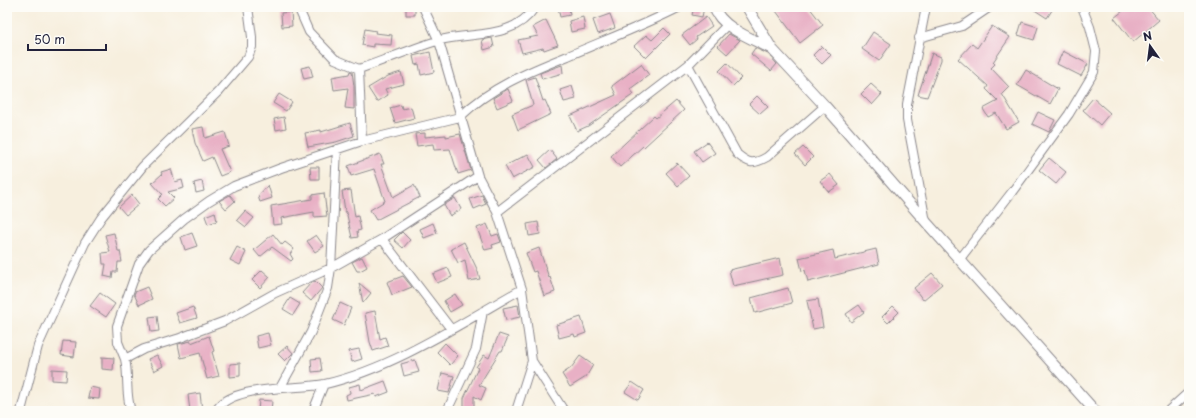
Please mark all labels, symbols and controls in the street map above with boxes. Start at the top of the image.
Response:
scale bar [28,26,106,52]
north arrow [1130,26,1170,66]
text: N [1141,26,1154,45]
text: 50 m [34,30,65,48]

